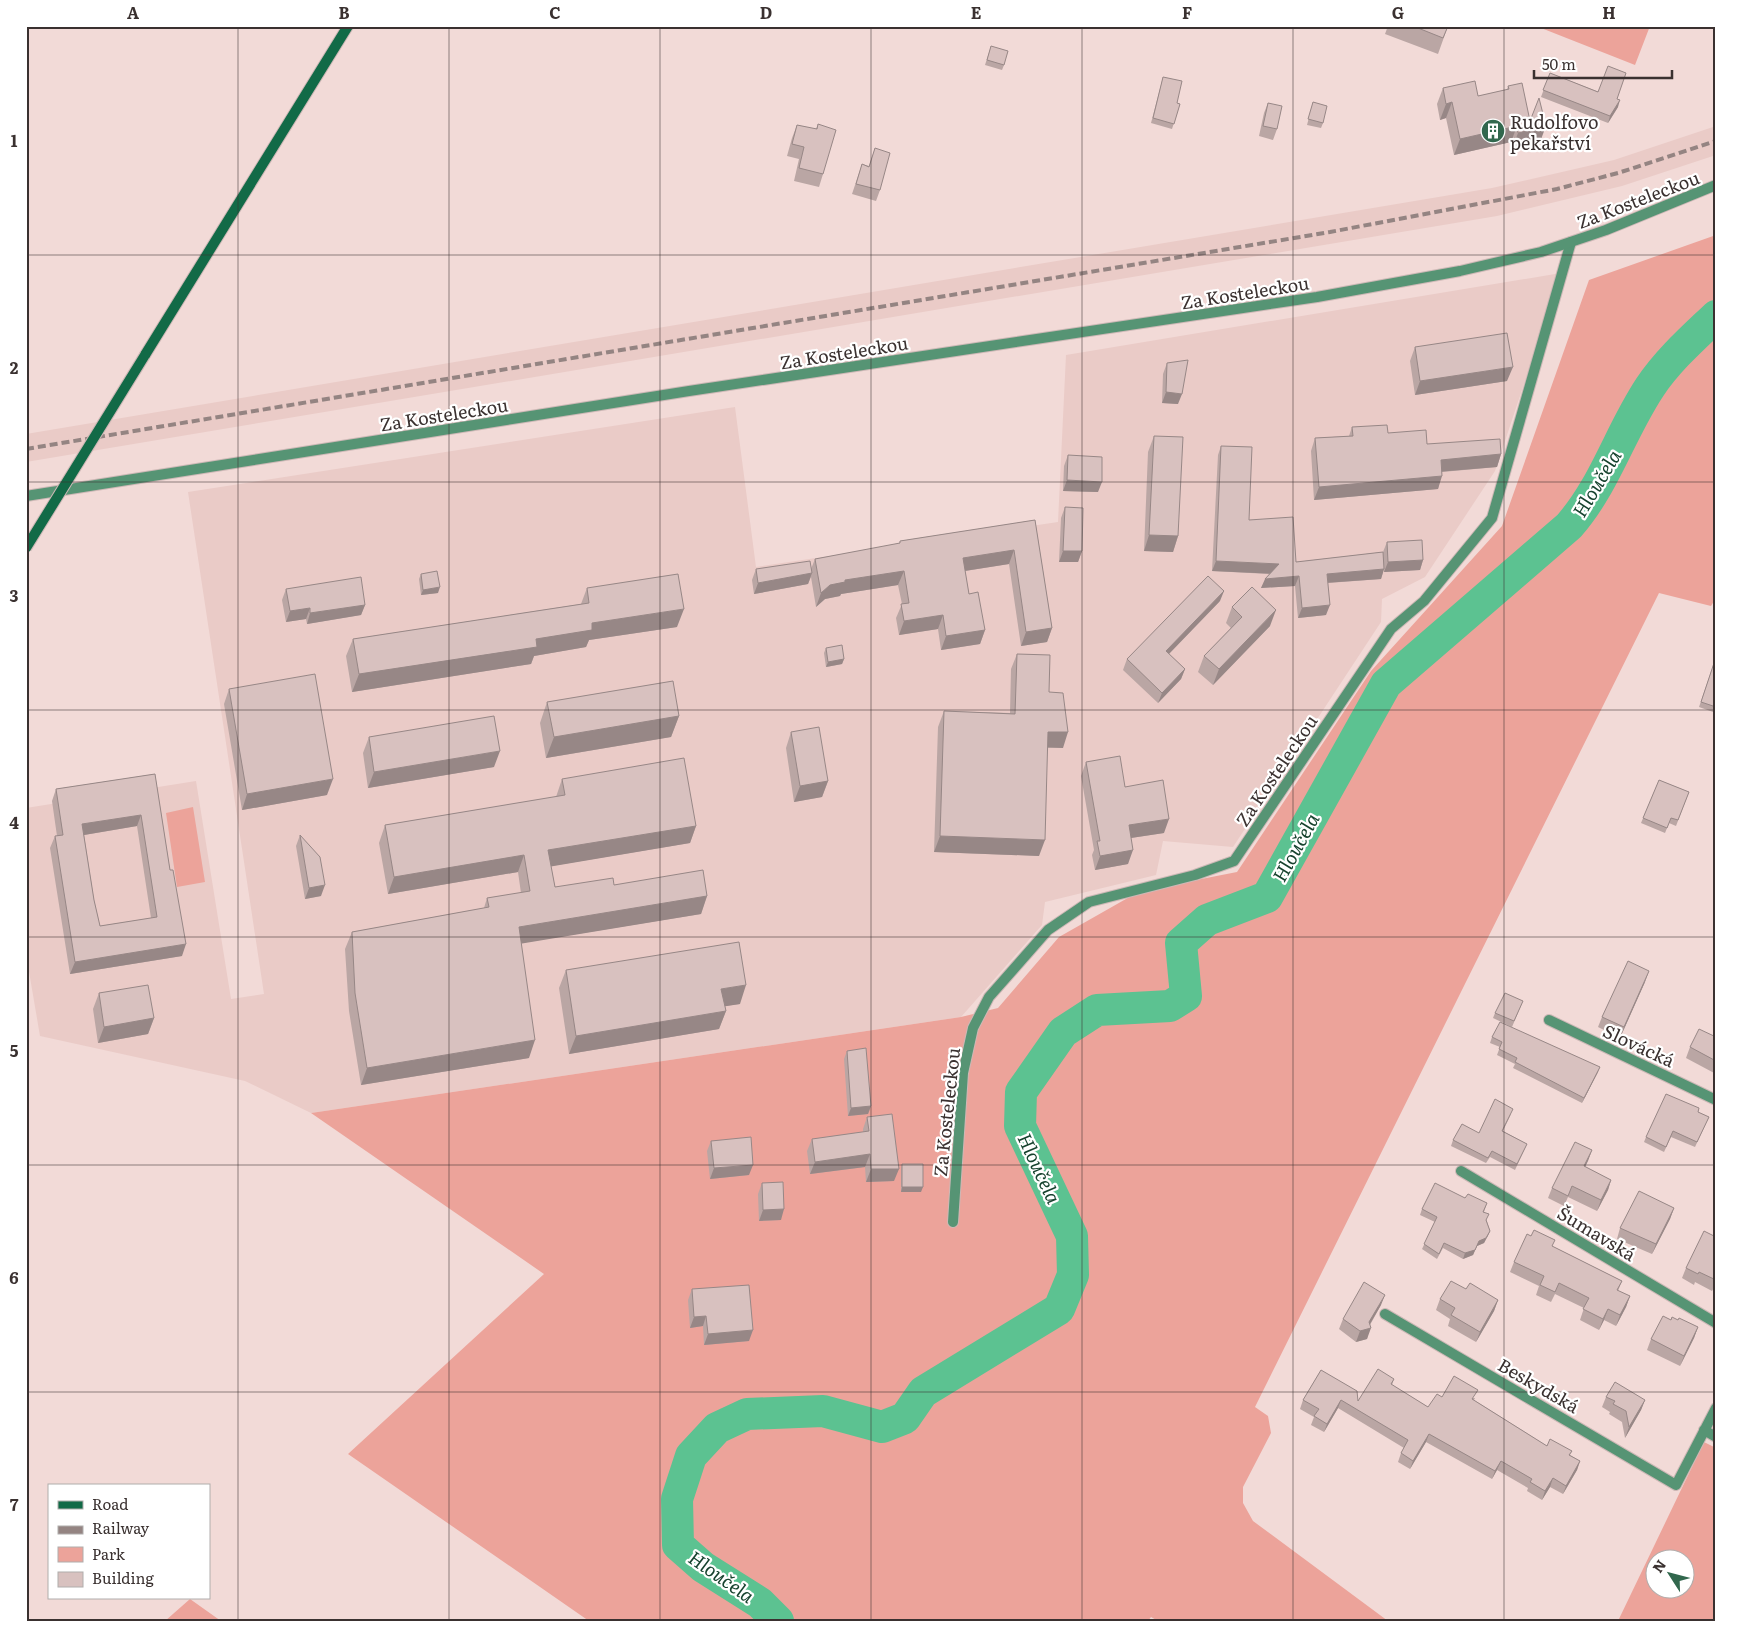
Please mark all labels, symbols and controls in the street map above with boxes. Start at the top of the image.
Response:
text: A [127,0,139,24]
text: B [338,0,350,24]
text: C [549,0,561,24]
text: D [760,0,772,24]
text: E [971,0,982,24]
text: F [1182,0,1192,24]
text: G [1392,0,1404,24]
text: H [1602,0,1616,24]
scale bar [1534,48,1672,80]
text: 50 m [1542,52,1576,75]
place label: Rudolfovo pekařství [1510,108,1599,156]
building icon: Rudolfovo pekařství [1480,118,1506,144]
text: 1 [11,128,18,152]
street label: Za Kosteleckou [1573,163,1703,235]
street label: Za Kosteleckou [1179,269,1311,315]
street label: Za Kosteleckou [778,329,910,375]
text: 2 [10,355,19,379]
street label: Za Kosteleckou [378,391,510,437]
water label: Hloučela [1565,444,1627,522]
text: 3 [10,583,19,607]
street label: Za Kosteleckou [1229,709,1323,831]
water label: Hloučela [1265,807,1325,886]
text: 4 [9,810,19,834]
street label: Slovácká [1599,1017,1680,1074]
text: 5 [10,1038,19,1062]
street label: Za Kosteleckou [926,1046,966,1178]
water label: Hloučela [1012,1128,1069,1208]
street label: Šumavská [1553,1199,1642,1267]
text: 6 [9,1265,19,1289]
street label: Beskydská [1493,1351,1585,1419]
legend [48,1484,210,1600]
text: 7 [10,1492,19,1516]
text: Road [92,1492,128,1515]
text: Railway [92,1516,150,1539]
text: Park [92,1542,126,1565]
water label: Hloučela [683,1543,761,1609]
north arrow [1644,1550,1694,1600]
text: N [1647,1555,1670,1576]
text: Building [92,1566,154,1589]

